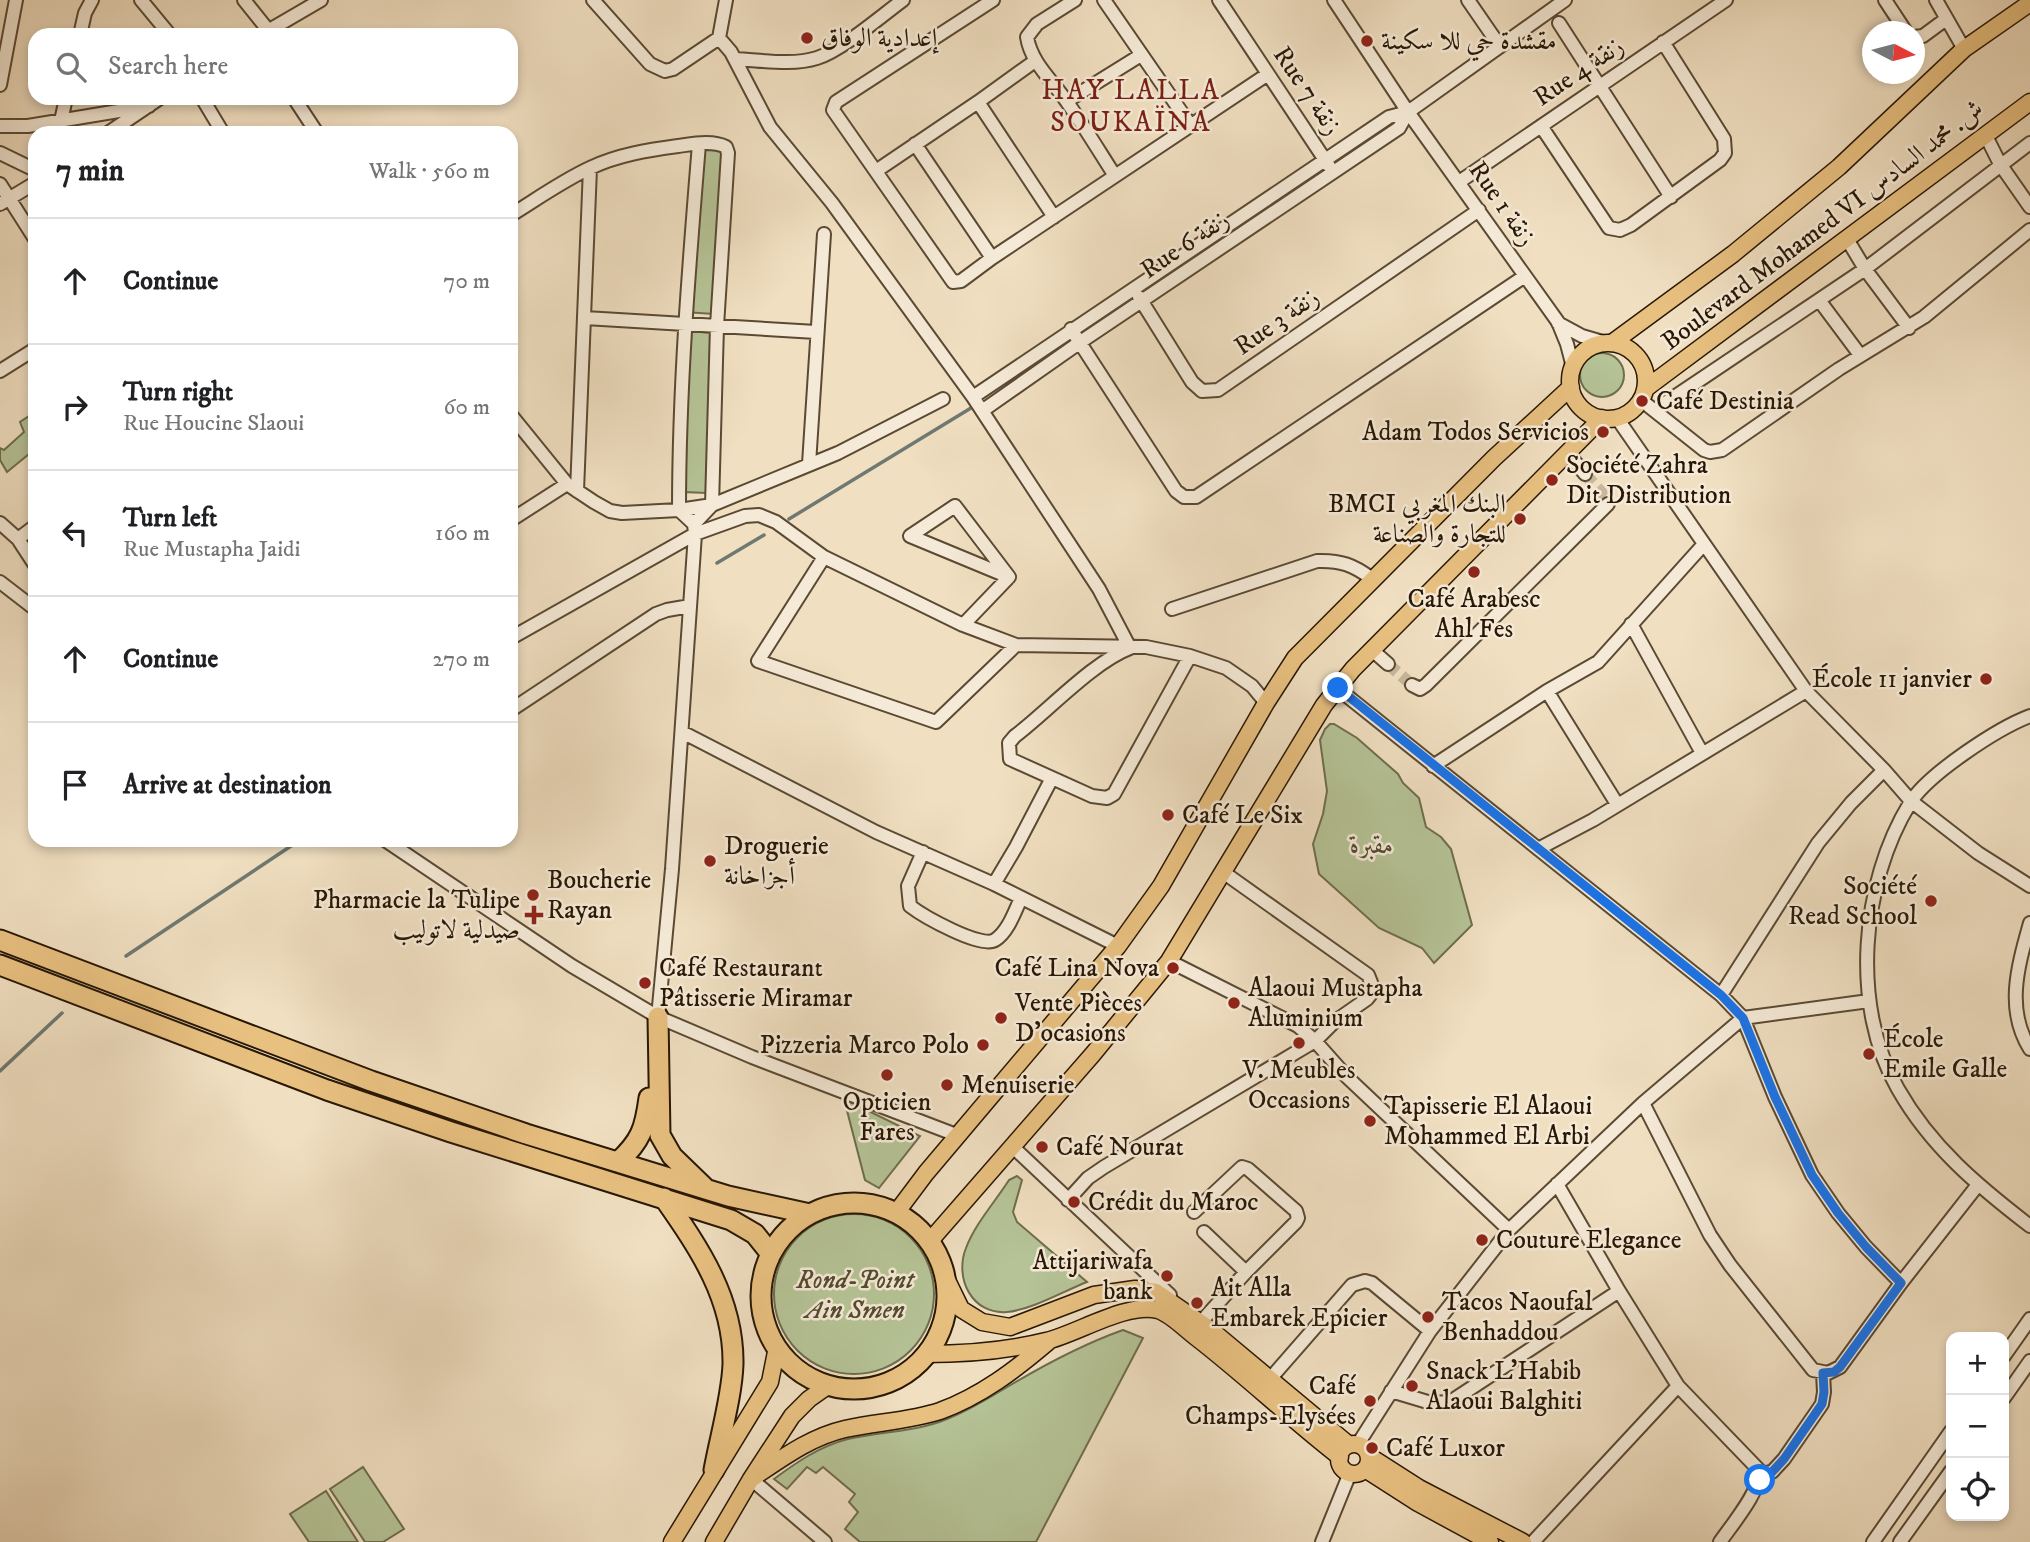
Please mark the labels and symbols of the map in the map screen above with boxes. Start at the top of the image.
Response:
north arrow [1862,21,1925,84]
place label: إعدادية الوفاق [821,22,940,55]
place label: مقشدة حي للا سكينة [1381,25,1557,62]
marker: إعدادية الوفاق [799,30,815,46]
street label: Rue 4 زنقة [1528,30,1630,114]
marker: مقشدة حي للا سكينة [1359,33,1375,49]
street label: Rue 7 زنقة [1265,40,1349,142]
district label: HAY LALLA SOUKAÏNA [1041,73,1221,140]
street label: Boulevard Mohamed VI ش. محمد السادس [1655,94,1991,358]
street label: Rue 1 زنقة [1461,155,1543,253]
street label: Rue 6 زنقة [1134,203,1236,287]
street label: Rue 3 زنقة [1228,281,1326,363]
place label: Café Destinia [1656,385,1794,418]
marker: Café Destinia [1634,393,1650,409]
place label: Adam Todos Servicios [1362,416,1589,449]
marker: Adam Todos Servicios [1595,424,1611,440]
place label: Société Zahra Dit Distribution [1566,449,1732,512]
marker: Société Zahra Dit Distribution [1544,472,1560,488]
place label: BMCI البنك المغربي للتجارة والصناعة [1328,488,1506,551]
marker: BMCI البنك المغربي للتجارة والصناعة [1512,511,1528,527]
marker: Café Arabesc Ahl Fes [1466,564,1482,580]
place label: Café Arabesc Ahl Fes [1408,583,1540,646]
place label: École 11 janvier [1812,663,1972,696]
marker: École 11 janvier [1978,671,1994,687]
route end [1322,672,1353,703]
place label: Café Le Six [1182,799,1303,832]
marker: Café Le Six [1160,807,1176,823]
park label: مقبرة [1349,829,1394,862]
place label: Droguerie أجزاخانة [724,830,829,893]
marker: Droguerie أجزاخانة [702,853,718,869]
place label: Boucherie Rayan [547,864,651,927]
place label: Société Read School [1788,870,1917,933]
place label: Pharmacie la Tulipe صيدلية لاتوليب [313,884,520,947]
marker: Boucherie Rayan [525,887,541,903]
marker: Société Read School [1923,893,1939,909]
marker: Pharmacie la Tulipe صيدلية لاتوليب [526,907,542,923]
place label: Café Restaurant Pâtisserie Miramar [659,952,853,1015]
place label: Café Lina Nova [995,952,1159,985]
marker: Café Lina Nova [1165,960,1181,976]
place label: Alaoui Mustapha Aluminium [1248,972,1422,1035]
marker: Café Restaurant Pâtisserie Miramar [637,975,653,991]
place label: Vente Pièces D'ocasions [1014,987,1142,1050]
marker: Alaoui Mustapha Aluminium [1226,995,1242,1011]
marker: Vente Pièces D'ocasions [993,1010,1009,1026]
place label: École Emile Galle [1883,1023,2007,1086]
place label: Pizzeria Marco Polo [760,1029,969,1062]
marker: V. Meubles Occasions [1291,1035,1307,1051]
marker: Pizzeria Marco Polo [975,1037,991,1053]
marker: École Emile Galle [1861,1046,1877,1062]
place label: V. Meubles Occasions [1242,1054,1355,1117]
marker: Opticien Fares [879,1067,895,1083]
place label: Menuiserie [961,1069,1074,1102]
marker: Menuiserie [939,1077,955,1093]
place label: Opticien Fares [843,1086,932,1149]
place label: Tapisserie El Alaoui Mohammed El Arbi [1384,1090,1592,1153]
marker: Tapisserie El Alaoui Mohammed El Arbi [1362,1113,1378,1129]
place label: Café Nourat [1056,1131,1184,1164]
marker: Café Nourat [1034,1139,1050,1155]
place label: Crédit du Maroc [1088,1186,1259,1219]
marker: Crédit du Maroc [1066,1194,1082,1210]
place label: Couture Elegance [1496,1224,1681,1257]
marker: Couture Elegance [1474,1232,1490,1248]
place label: Attijariwafa bank [1032,1245,1153,1308]
park label: Rond-Point Ain Smen [795,1264,916,1327]
marker: Attijariwafa bank [1159,1268,1175,1284]
place label: Ait Alla Embarek Epicier [1211,1272,1388,1335]
place label: Tacos Naoufal Benhaddou [1442,1286,1593,1349]
marker: Ait Alla Embarek Epicier [1189,1295,1205,1311]
marker: Tacos Naoufal Benhaddou [1420,1309,1436,1325]
place label: Snack L'Habib Alaoui Balghiti [1426,1355,1582,1418]
place label: Café Champs-Elysées [1185,1370,1356,1433]
marker: Snack L'Habib Alaoui Balghiti [1404,1378,1420,1394]
marker: Café Champs-Elysées [1362,1393,1378,1409]
place label: Café Luxor [1386,1432,1505,1465]
marker: Café Luxor [1364,1440,1380,1456]
route start [1744,1464,1775,1495]

